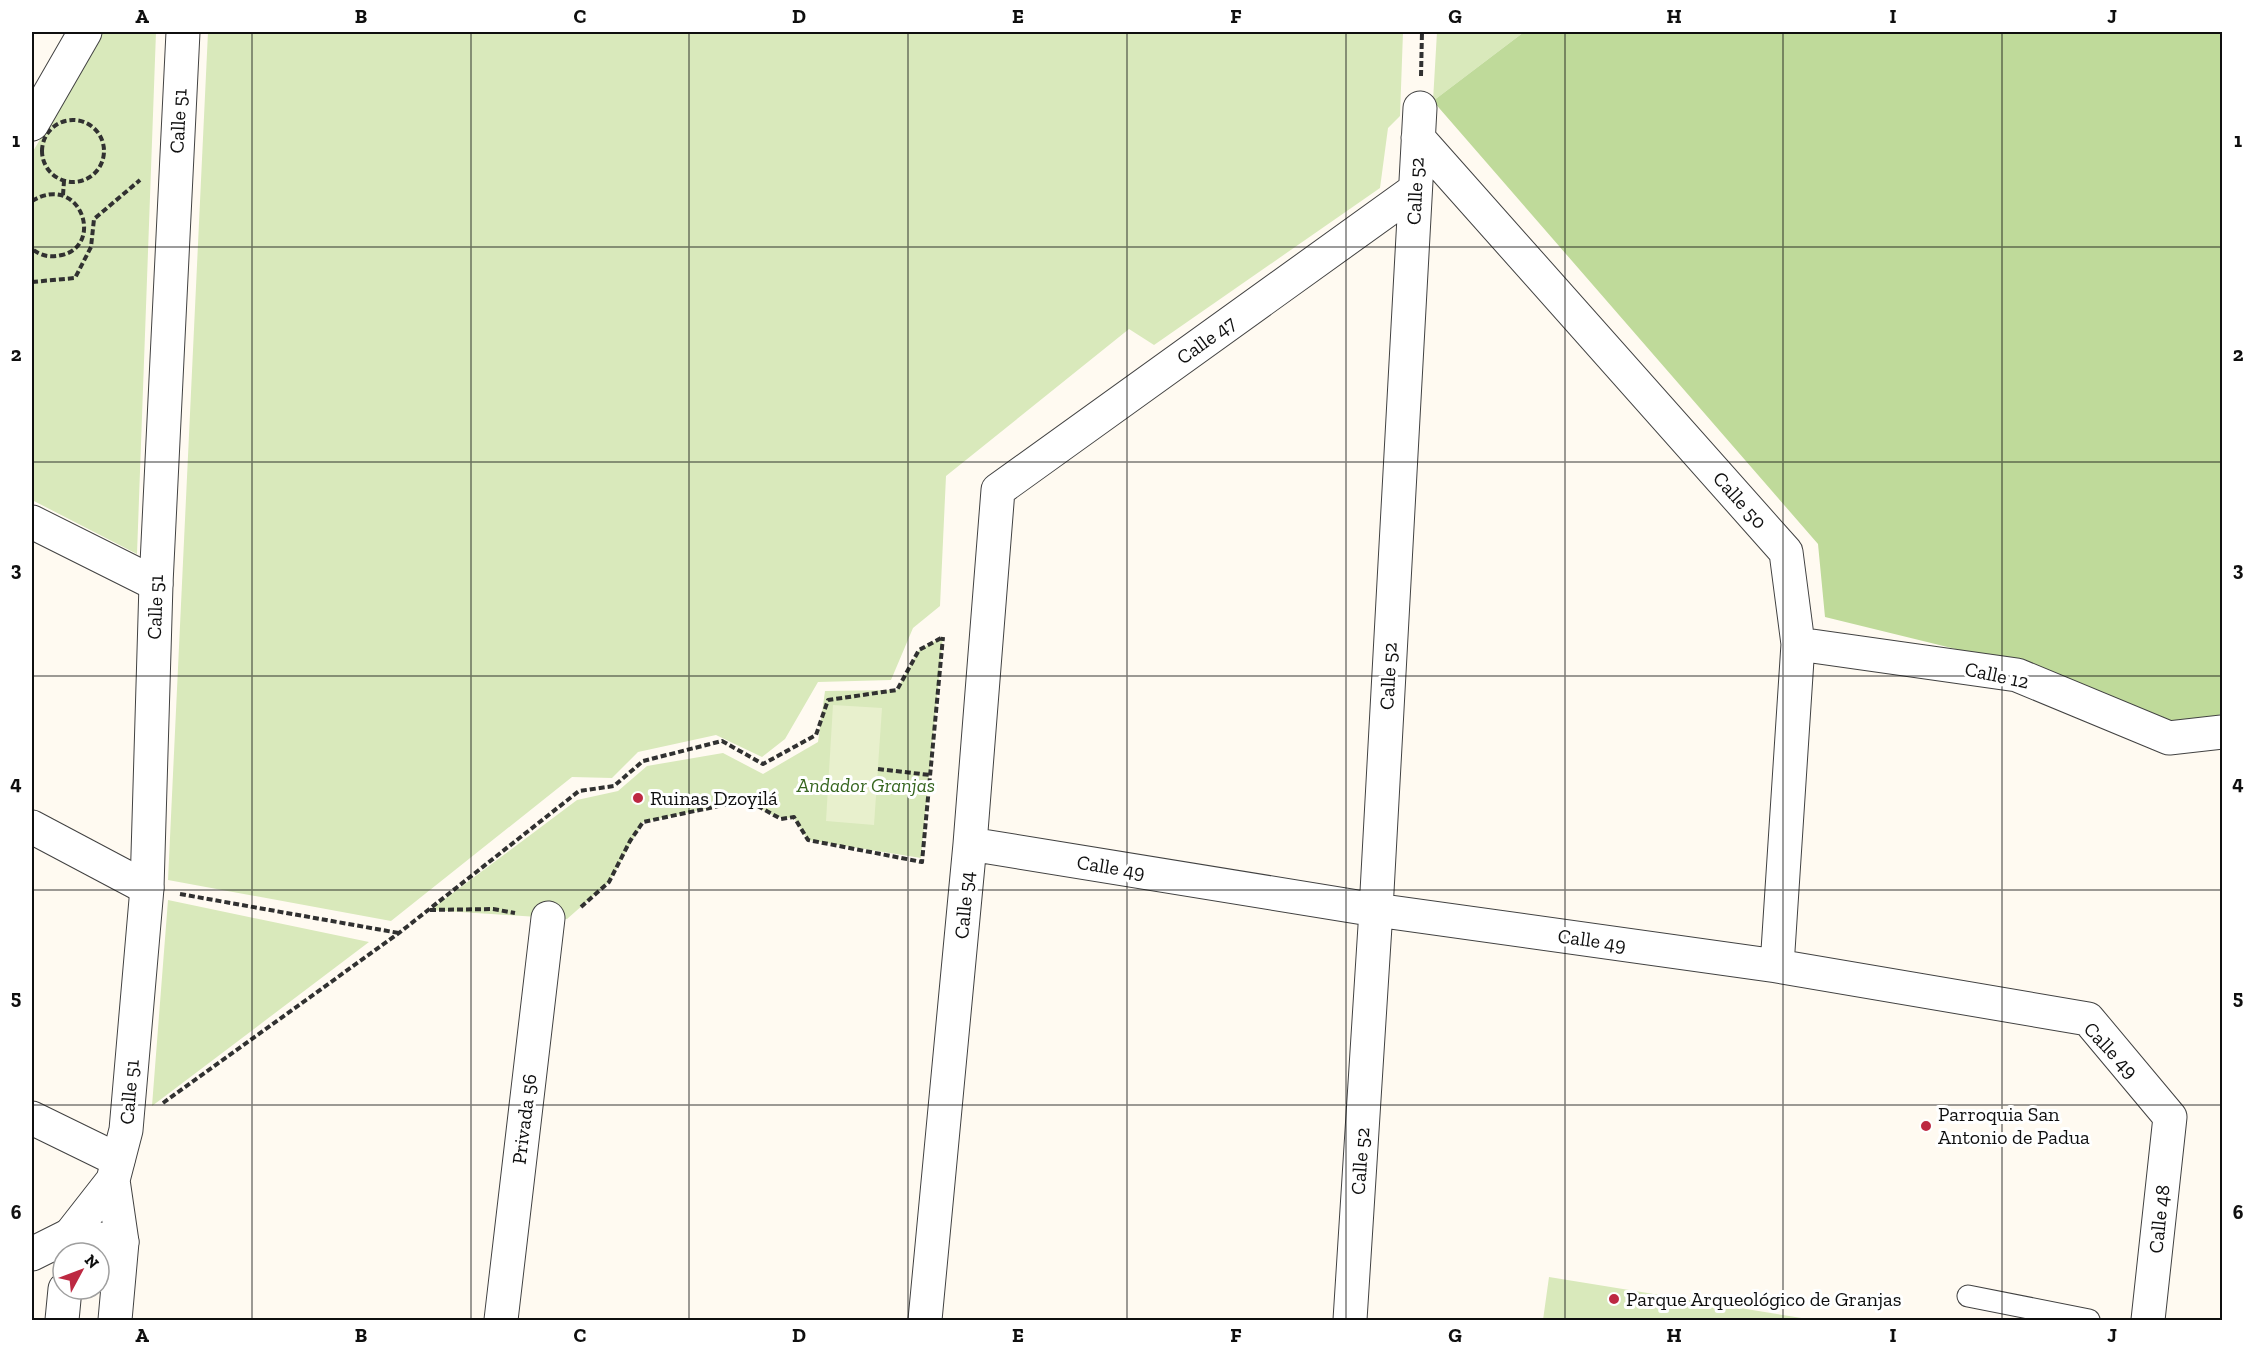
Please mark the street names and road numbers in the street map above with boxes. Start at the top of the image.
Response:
street label: Calle 51 [164,88,192,154]
street label: Calle 52 [1401,157,1429,225]
street label: Calle 47 [1172,310,1241,369]
street label: Calle 50 [1708,466,1772,534]
street label: Calle 51 [142,574,168,640]
street label: Calle 52 [1374,642,1402,710]
street label: Calle 12 [1963,656,2031,694]
street label: Calle 49 [1075,850,1147,884]
street label: Calle 54 [949,870,979,940]
street label: Calle 49 [1556,923,1628,957]
street label: Calle 49 [2079,1017,2143,1083]
street label: Calle 51 [114,1058,144,1125]
street label: Privada 56 [507,1072,541,1166]
street label: Calle 52 [1346,1126,1374,1196]
street label: Calle 48 [2143,1184,2175,1254]

